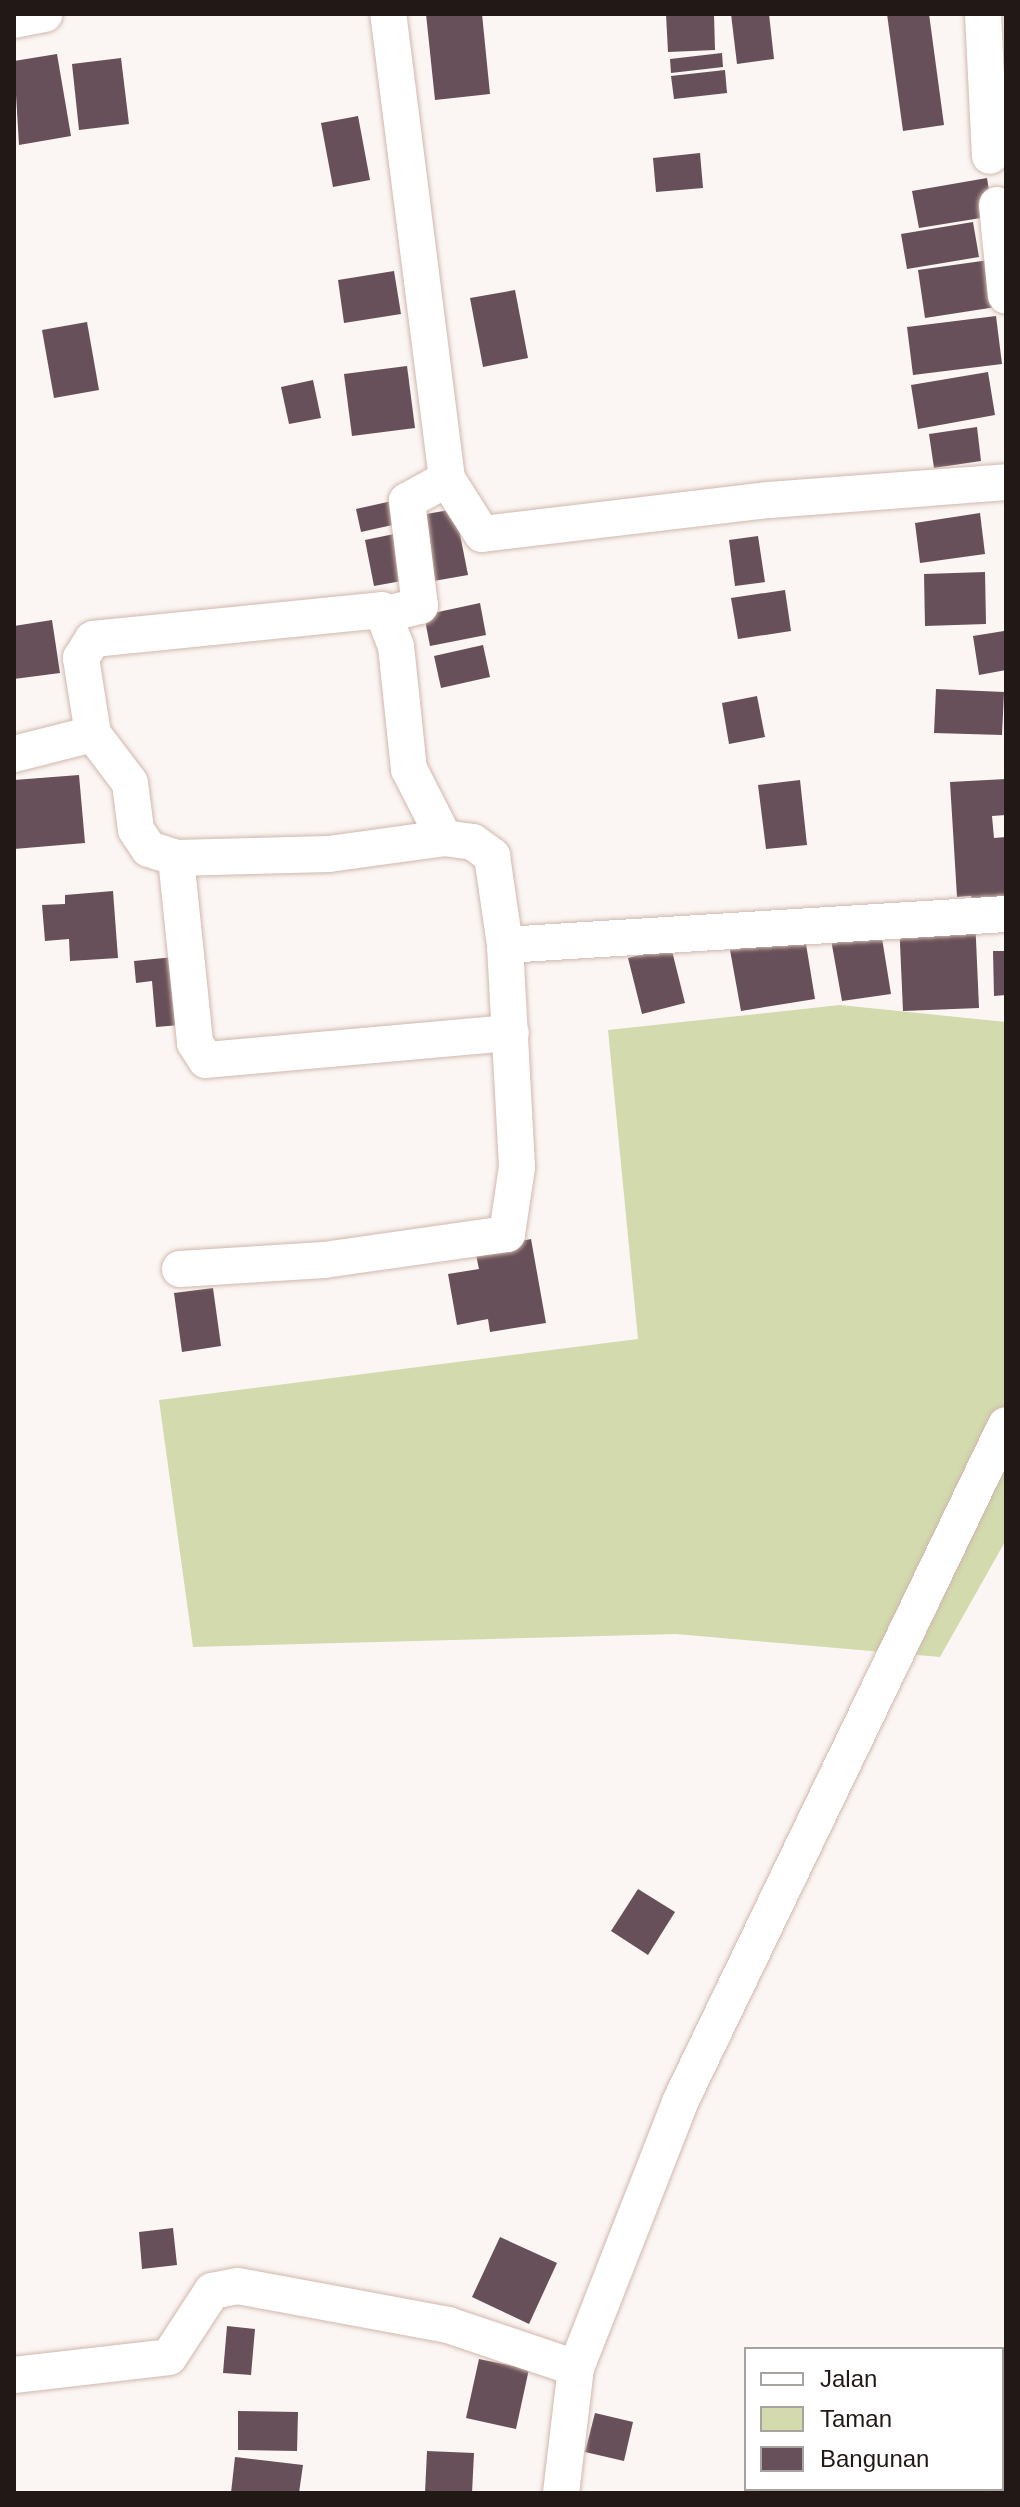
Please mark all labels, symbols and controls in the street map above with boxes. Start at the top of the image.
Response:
legend [744,2347,1004,2491]
text: Jalan [820,2365,877,2392]
text: Taman [820,2405,892,2432]
text: Bangunan [820,2445,929,2472]

